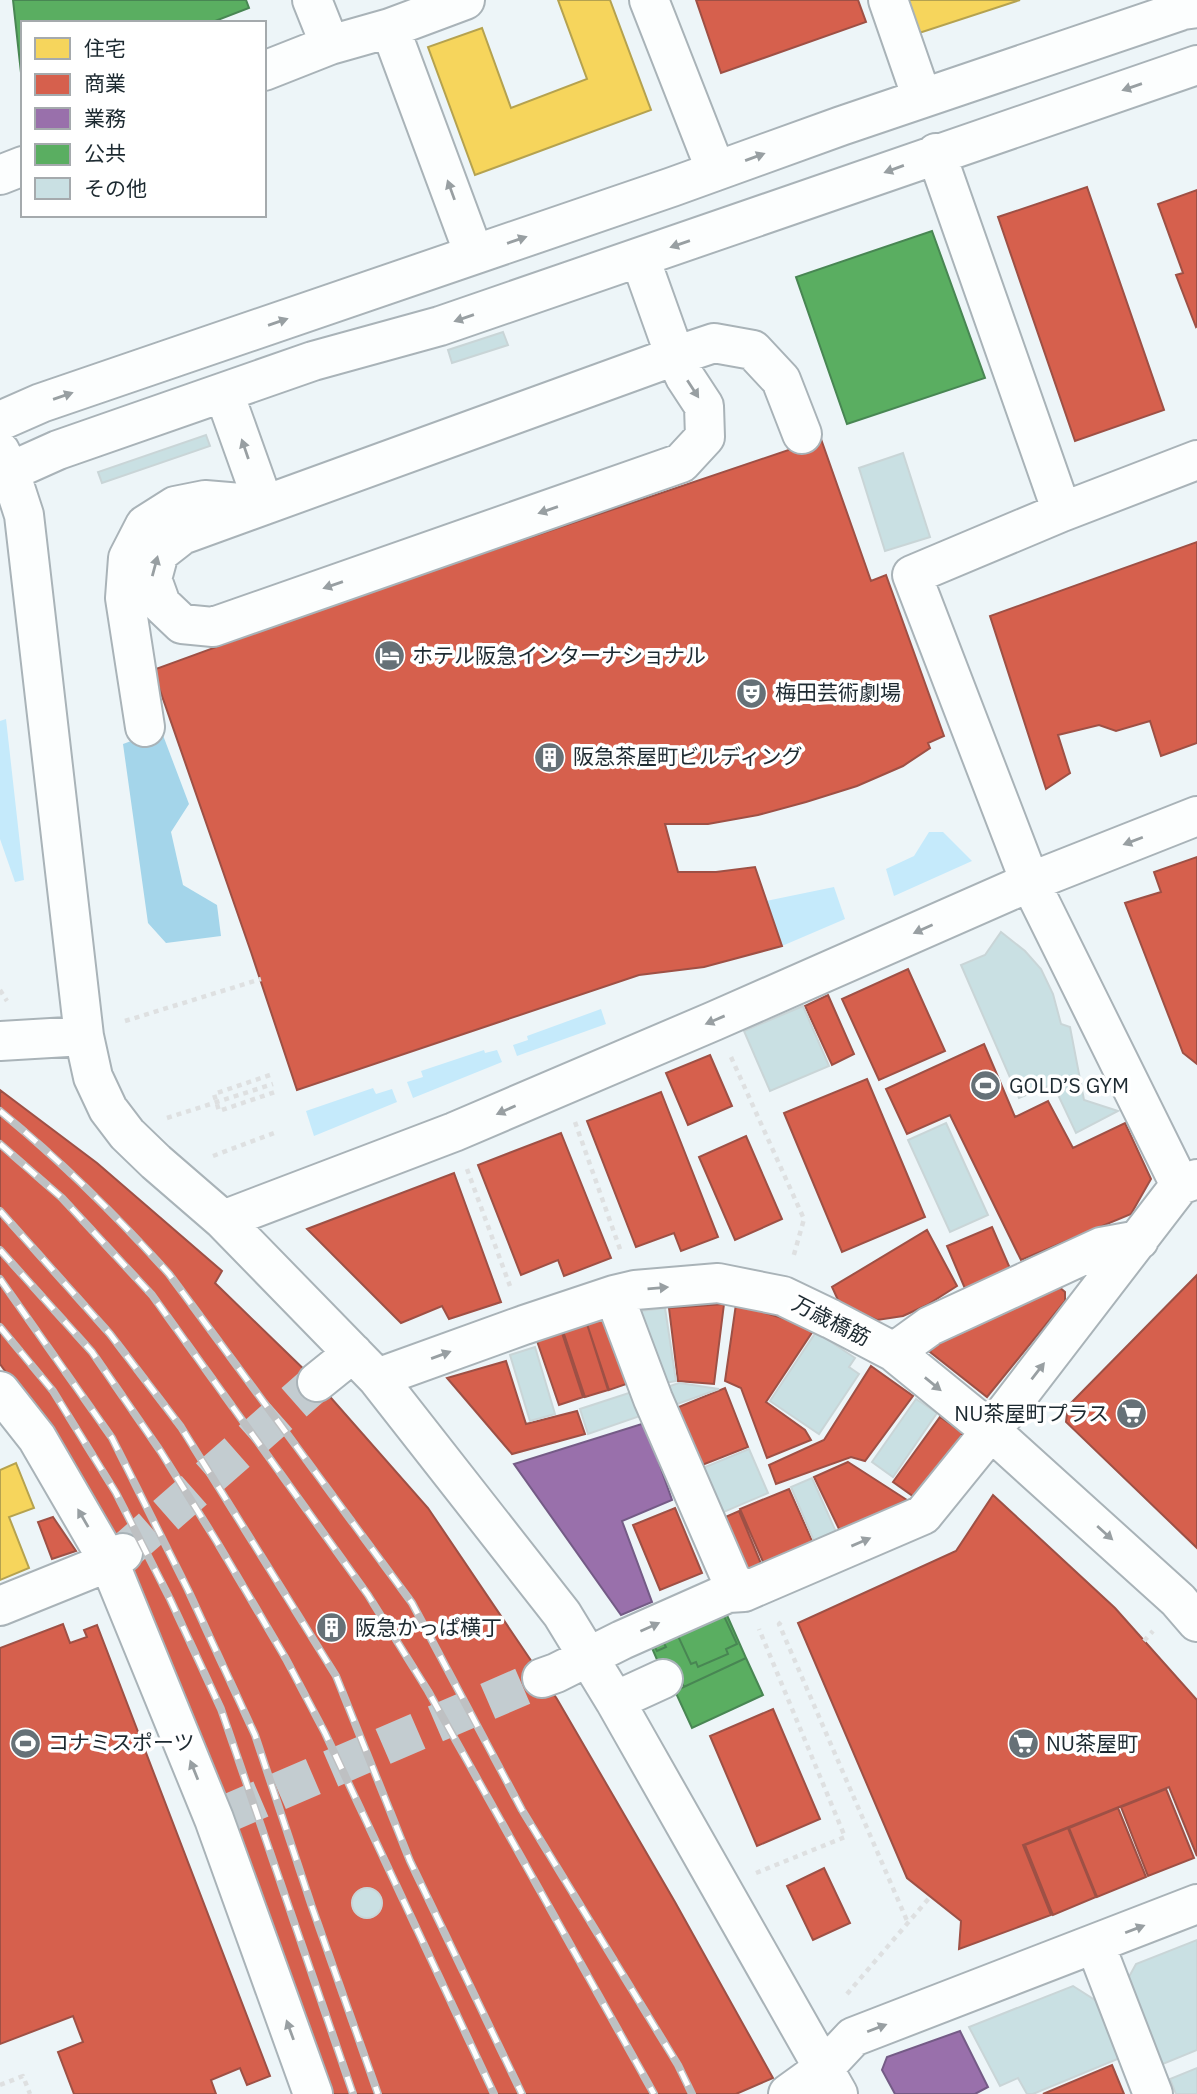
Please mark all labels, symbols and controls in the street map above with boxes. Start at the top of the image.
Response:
legend [21,21,266,217]
text: 住宅 [84,34,126,62]
text: 商業 [84,69,126,97]
one-way arrow [1122,82,1143,93]
text: 業務 [84,104,126,132]
text: 公共 [84,139,126,167]
one-way arrow [744,151,765,162]
one-way arrow [884,164,905,175]
text: その他 [84,174,147,202]
one-way arrow [445,180,456,201]
one-way arrow [506,234,527,245]
one-way arrow [669,239,690,250]
one-way arrow [454,313,475,324]
one-way arrow [268,316,289,327]
one-way arrow [686,380,700,398]
one-way arrow [53,390,74,401]
one-way arrow [239,438,250,459]
one-way arrow [538,505,559,516]
one-way arrow [150,555,161,577]
one-way arrow [323,580,344,591]
hotel icon: ホテル阪急インターナショナル [372,639,406,673]
place label: ホテル阪急インターナショナル [412,641,706,669]
theatre icon: 梅田芸術劇場 [735,676,769,710]
place label: 梅田芸術劇場 [775,678,901,706]
building icon: 阪急茶屋町ビルディング [533,740,567,774]
place label: 阪急茶屋町ビルディング [573,742,803,770]
one-way arrow [1123,836,1144,847]
one-way arrow [913,924,934,935]
one-way arrow [705,1015,726,1026]
sports icon: GOLD’S GYM [969,1069,1003,1103]
place label: GOLD’S GYM [1009,1071,1129,1099]
one-way arrow [495,1104,516,1115]
one-way arrow [647,1282,669,1293]
street label: 万歳橋筋 [788,1289,875,1352]
one-way arrow [431,1349,452,1360]
one-way arrow [1030,1362,1044,1380]
one-way arrow [923,1377,941,1392]
supermarket icon: NU茶屋町プラス [1115,1397,1149,1431]
place label: NU茶屋町プラス [954,1399,1109,1427]
one-way arrow [77,1508,89,1527]
one-way arrow [1096,1525,1113,1541]
one-way arrow [850,1536,871,1547]
building icon: 阪急かっぱ横丁 [315,1611,349,1645]
place label: 阪急かっぱ横丁 [355,1613,502,1641]
one-way arrow [640,1621,661,1632]
sports icon: コナミスポーツ [8,1726,42,1760]
supermarket icon: NU茶屋町 [1006,1727,1040,1761]
place label: コナミスポーツ [48,1728,195,1756]
place label: NU茶屋町 [1046,1729,1138,1757]
one-way arrow [189,1760,200,1781]
one-way arrow [1125,1923,1146,1934]
one-way arrow [284,2019,295,2040]
one-way arrow [867,2022,888,2033]

